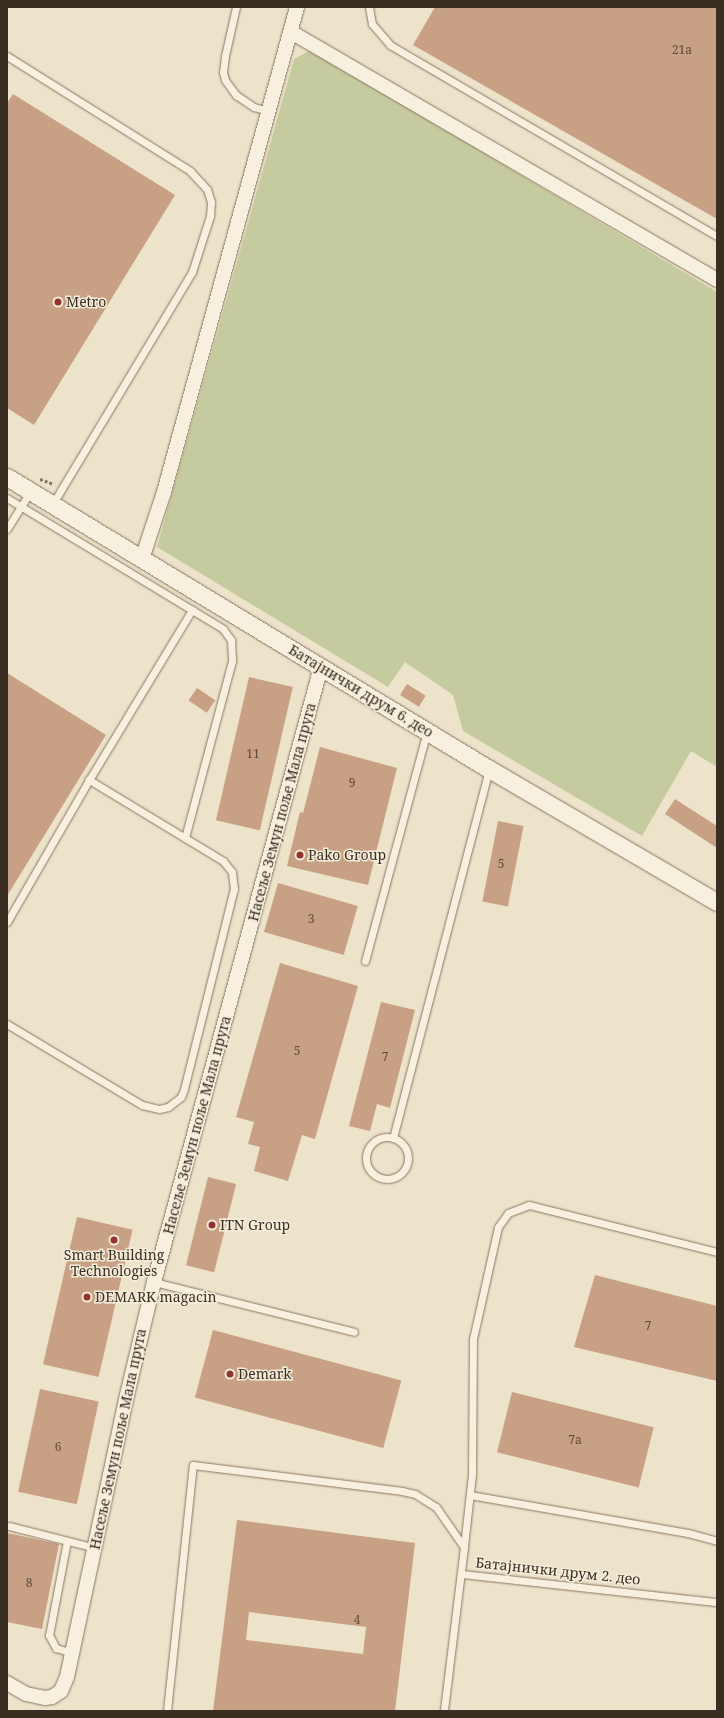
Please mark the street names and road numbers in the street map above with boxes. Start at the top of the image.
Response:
street label: Батајнички друм 6. део [286,641,436,741]
street label: Насеље Земун поље Мала пруга [245,701,319,923]
street label: Насеље Земун поље Мала пруга [160,1014,234,1236]
street label: Насеље Земун поље Мала пруга [86,1327,150,1551]
street label: Батајнички друм 2. део [475,1554,641,1588]

